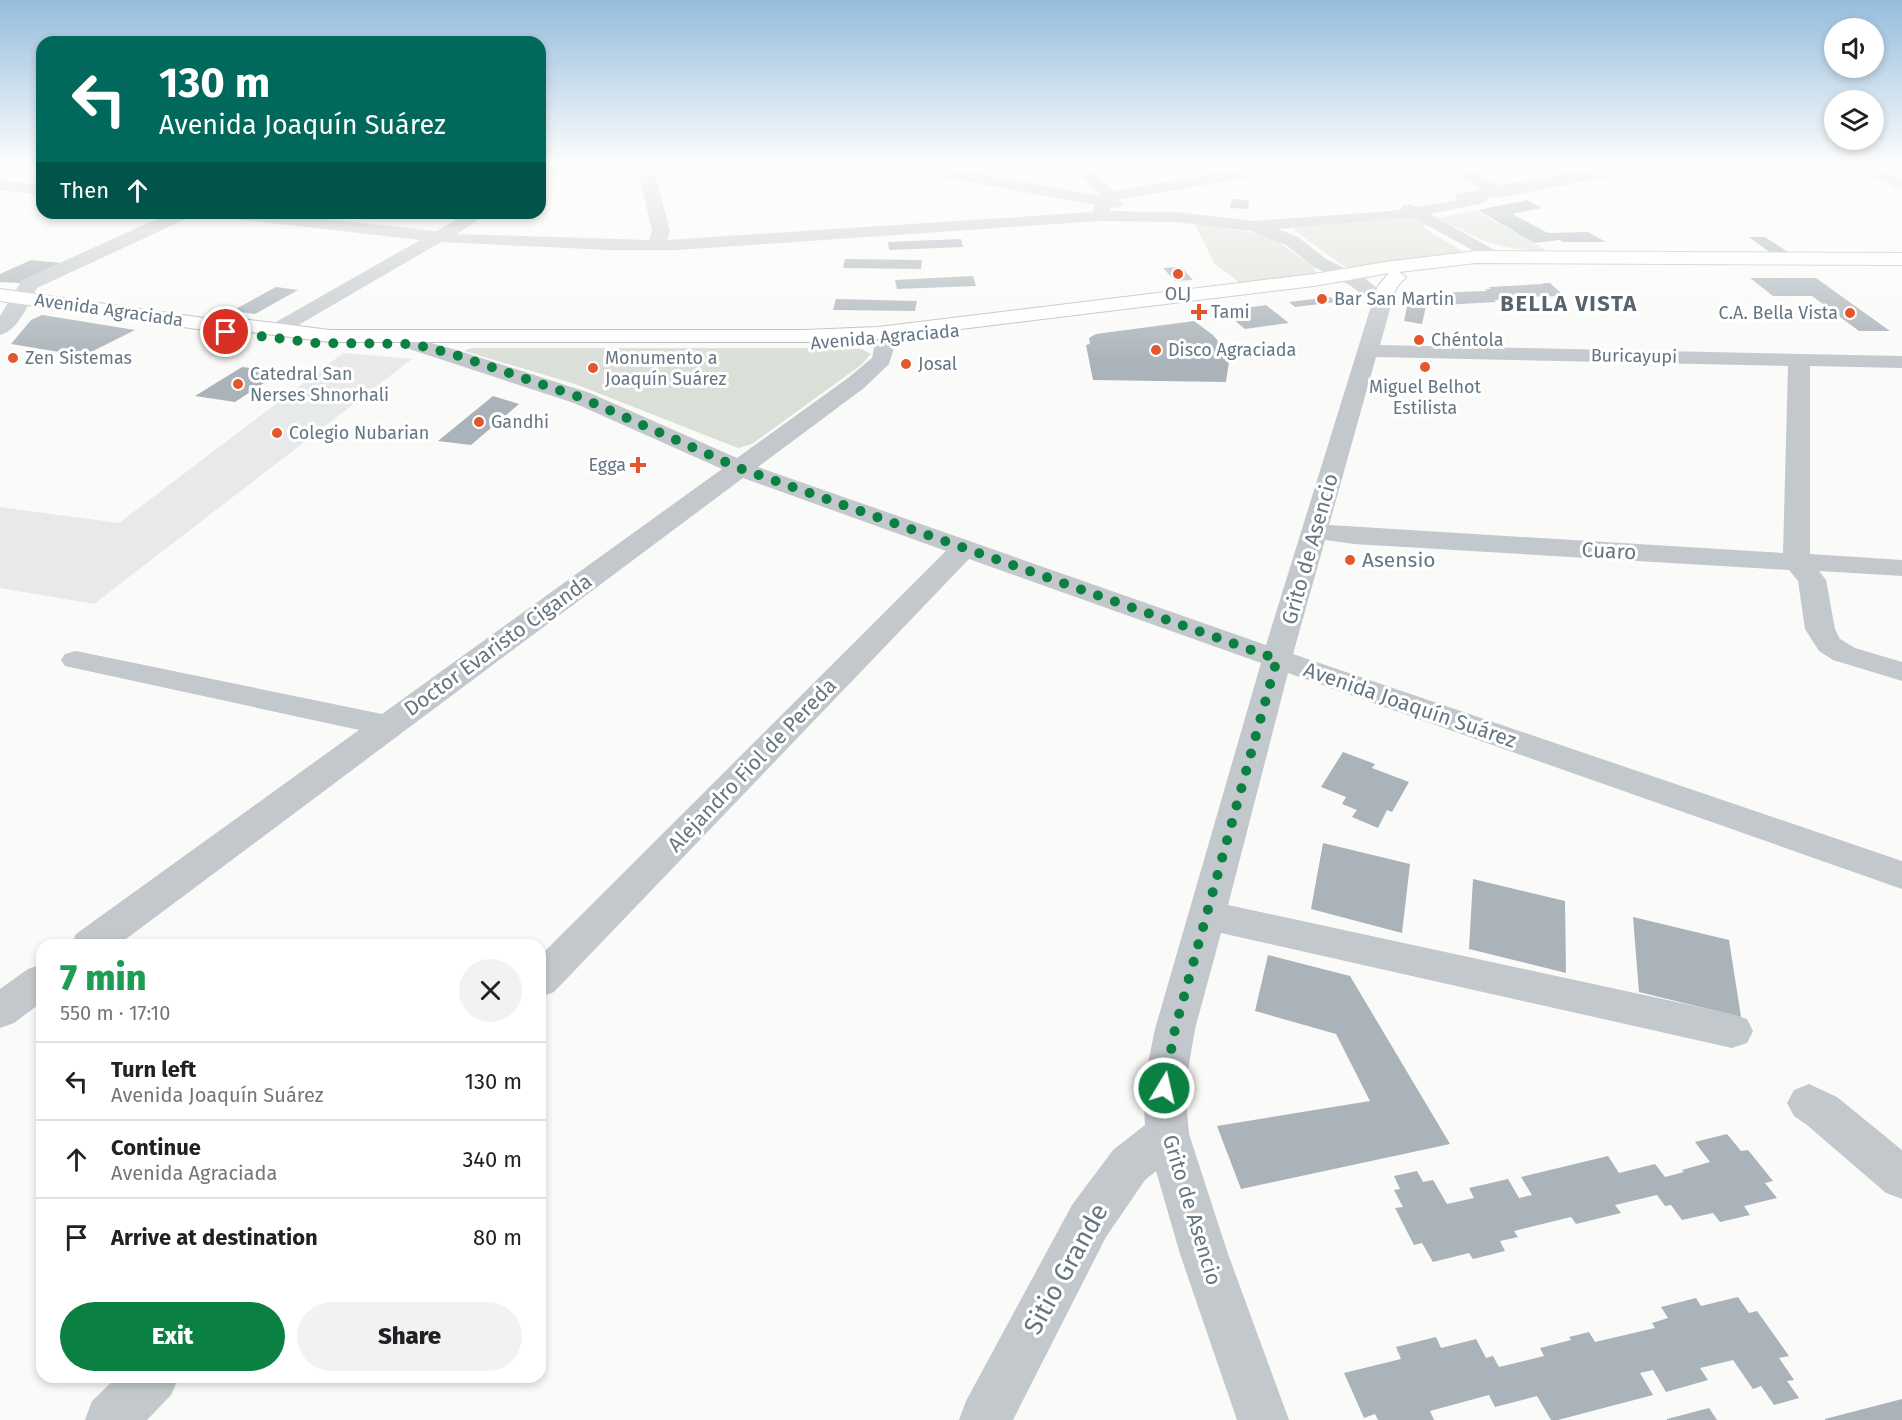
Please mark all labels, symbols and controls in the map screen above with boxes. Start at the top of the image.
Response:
map controls [1824,18,1884,150]
button: sound [1824,18,1884,78]
text: 130 m [159,58,270,108]
icon: left [60,60,138,138]
button: layers [1824,90,1884,150]
text: Avenida Joaquín Suárez [159,109,446,141]
icon: ahead [121,174,154,207]
text: Then [60,177,109,204]
marker: OLJ [1171,267,1185,281]
place label: OLJ [1165,283,1191,305]
place label: Bar San Martin [1334,288,1454,310]
street label: Avenida Agraciada [33,289,185,331]
district label: BELLA VISTA [1500,290,1638,317]
marker: Bar San Martin [1315,292,1329,306]
place label: Tami [1211,301,1250,323]
place label: C.A. Bella Vista [1719,302,1838,324]
marker: Tami [1192,305,1206,319]
pin [200,306,251,357]
marker: C.A. Bella Vista [1843,306,1857,320]
icon: arrive [209,315,242,348]
street label: Avenida Agraciada [809,320,961,354]
place label: Chéntola [1431,329,1504,351]
marker: Chéntola [1412,333,1426,347]
place label: Disco Agraciada [1168,339,1296,361]
marker: Disco Agraciada [1149,343,1163,357]
street label: Buricayupi [1591,344,1677,368]
place label: Zen Sistemas [25,347,132,369]
place label: Monumento a Joaquín Suárez [605,347,726,390]
marker: Zen Sistemas [6,351,20,365]
place label: Josal [918,353,957,375]
marker: Josal [899,357,913,371]
marker: Miguel Belhot Estilista [1418,360,1432,374]
marker: Monumento a Joaquín Suárez [586,361,600,375]
place label: Catedral San Nerses Shnorhali [250,363,389,406]
place label: Miguel Belhot Estilista [1369,376,1482,419]
marker: Catedral San Nerses Shnorhali [231,377,245,391]
place label: Gandhi [491,411,549,433]
marker: Gandhi [472,415,486,429]
place label: Colegio Nubarian [289,422,429,444]
marker: Colegio Nubarian [270,426,284,440]
place label: Egga [589,454,626,476]
marker: Egga [631,458,645,472]
street label: Grito de Asencio [1276,471,1344,627]
street label: Cuaro [1581,537,1637,565]
place label: Asensio [1362,547,1436,573]
marker: Asensio [1343,553,1357,567]
street label: Doctor Evaristo Ciganda [399,568,597,722]
street label: Avenida Joaquín Suárez [1300,656,1520,754]
street label: Alejandro Fiol de Pereda [662,673,842,857]
text: 7 min [60,956,146,1000]
button: close [459,959,522,1022]
text: 550 m · 17:10 [60,1001,170,1025]
text: Turn left [111,1056,196,1083]
position arrow [1132,1056,1196,1120]
icon: left [60,1065,93,1098]
text: 130 m [465,1068,522,1095]
text: Avenida Joaquín Suárez [111,1083,323,1107]
street label: Grito de Asencio [1157,1132,1227,1288]
text: Continue [111,1134,201,1161]
icon: ahead [60,1143,93,1176]
text: 340 m [462,1146,522,1173]
text: Avenida Agraciada [111,1161,277,1185]
street label: Sitio Grande [1017,1198,1115,1340]
icon: arrive [60,1221,93,1254]
text: Arrive at destination [111,1224,318,1251]
text: 80 m [473,1224,522,1251]
button: Exit [60,1302,285,1371]
button: Share [297,1302,522,1371]

